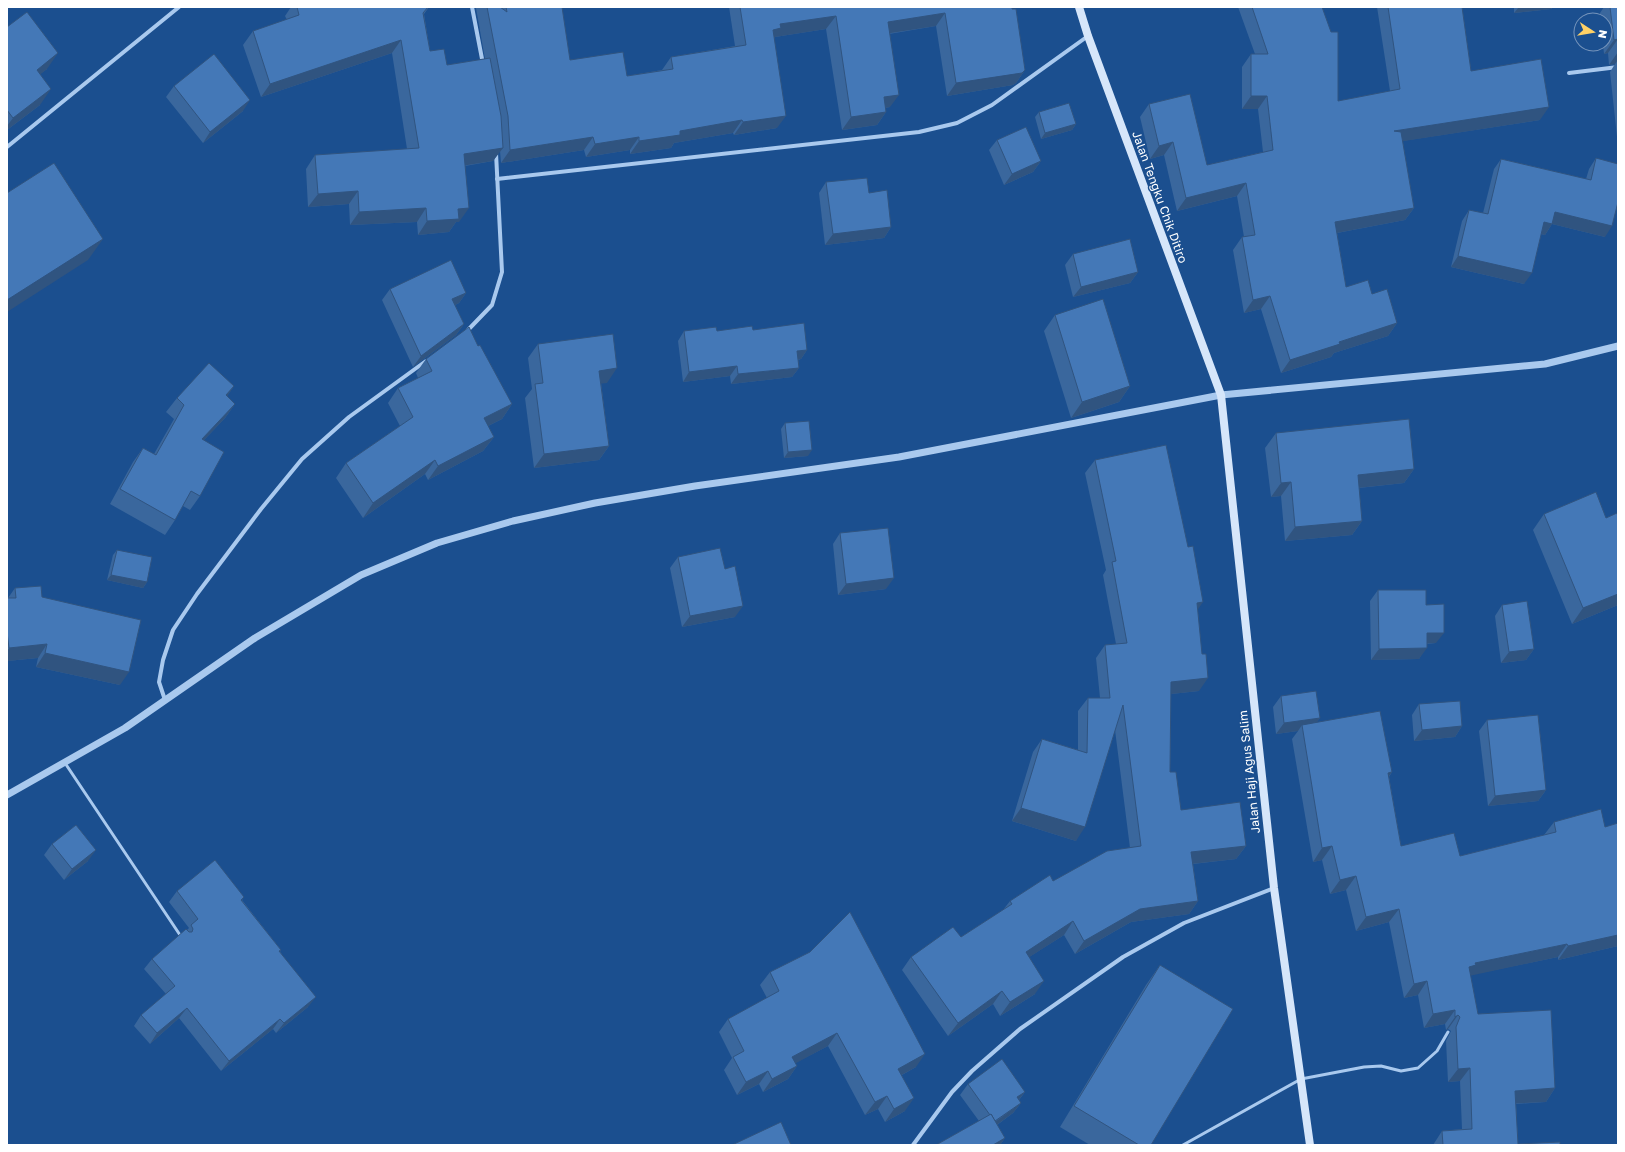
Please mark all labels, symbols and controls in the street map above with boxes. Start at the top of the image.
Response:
north arrow [1573,12,1613,52]
text: N [1596,29,1610,40]
street label: Jalan Tengku Chik Ditiro [1129,129,1191,265]
street label: Jalan Haji Agus Salim [1235,710,1263,834]

